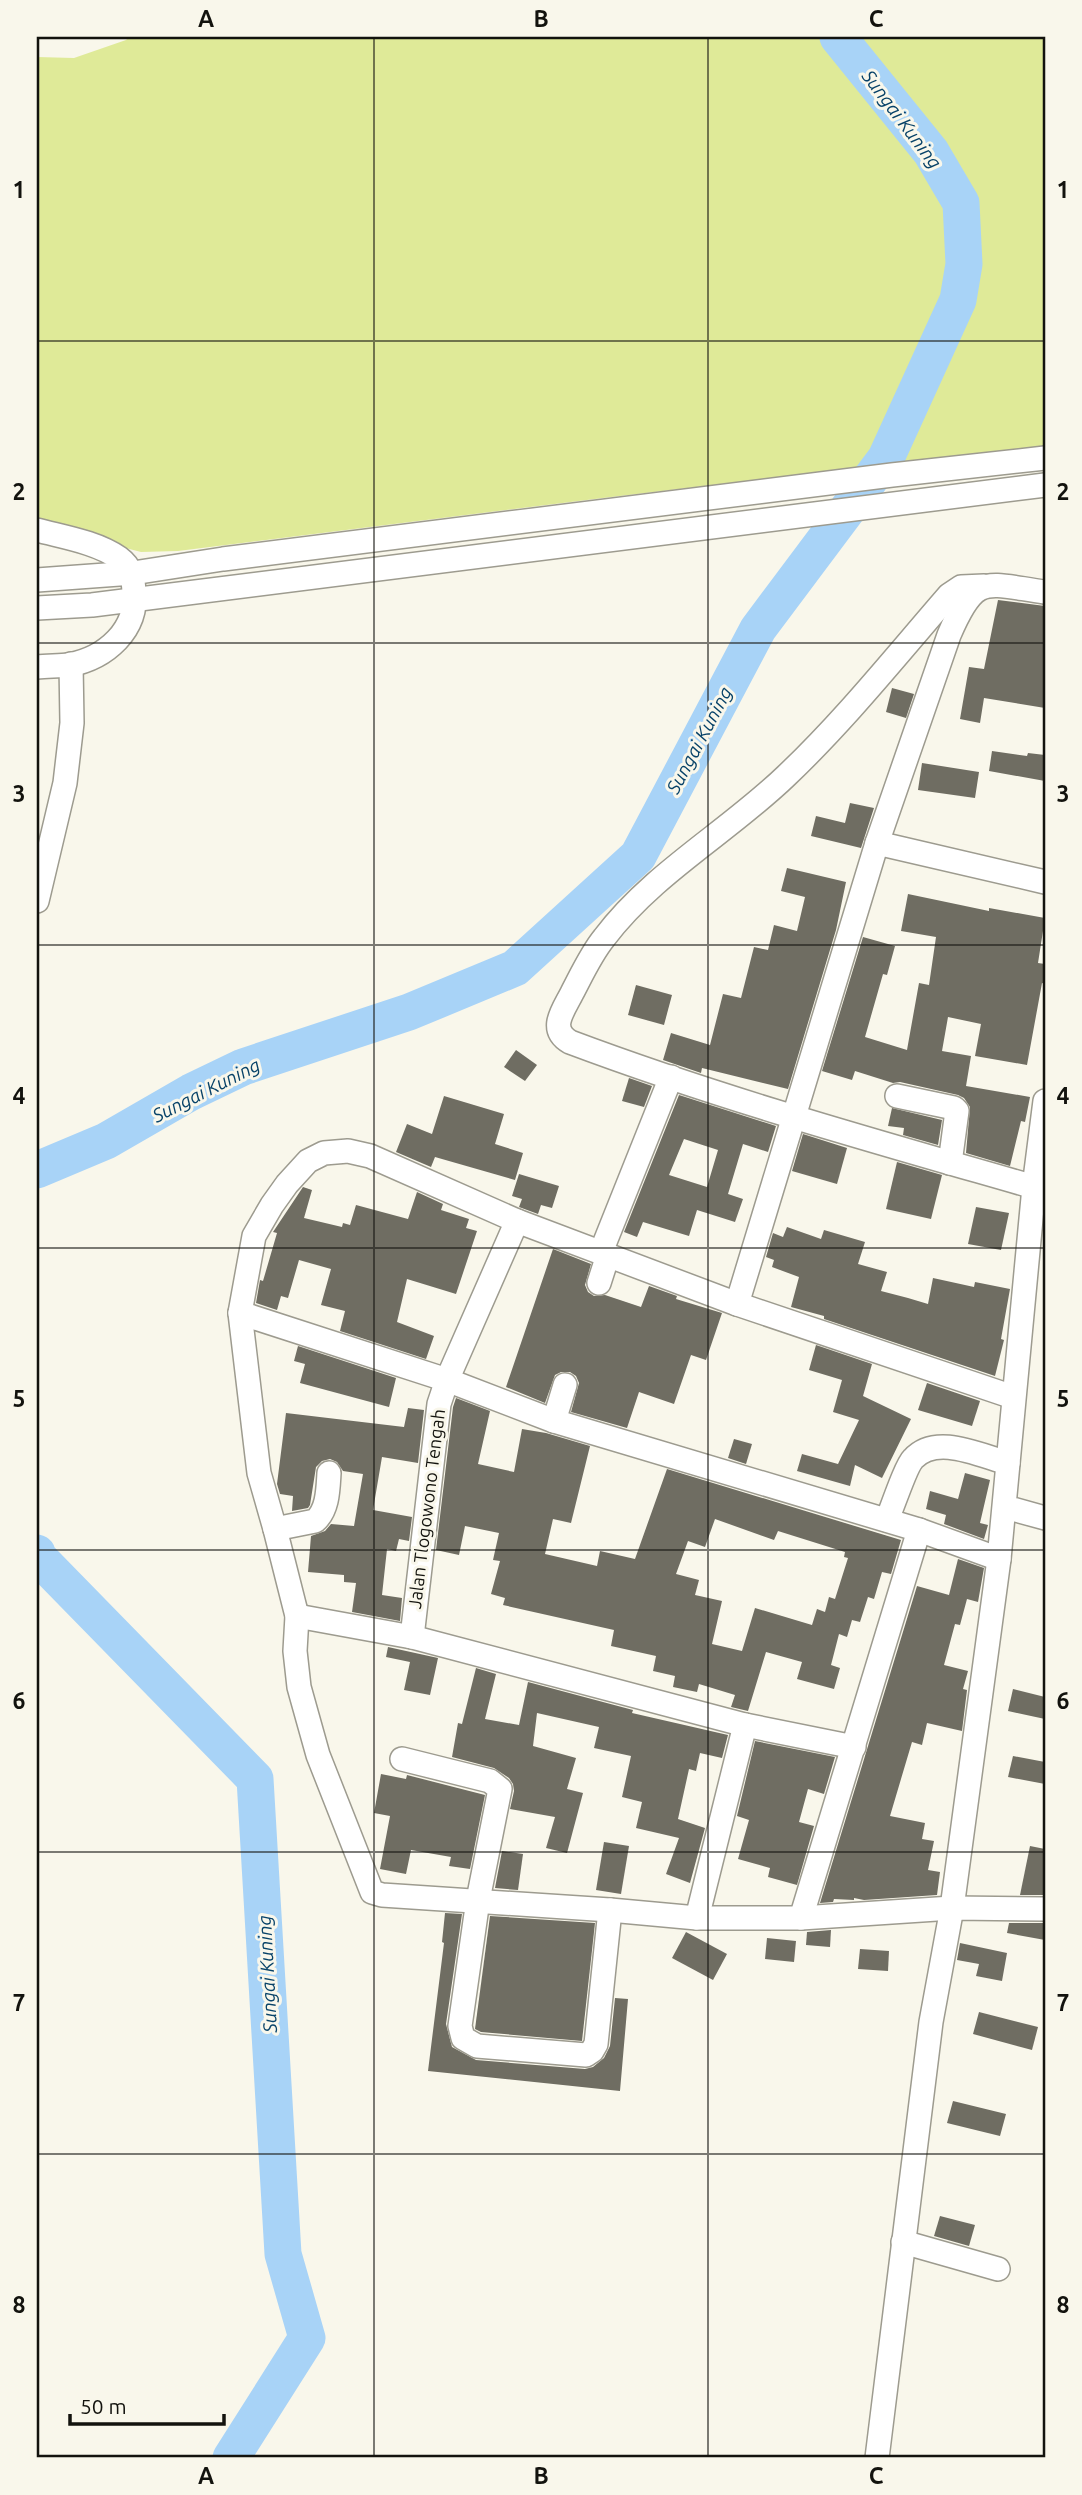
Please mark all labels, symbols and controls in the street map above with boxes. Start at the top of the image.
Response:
text: A [198,6,214,31]
text: B [533,6,549,31]
text: C [869,6,884,31]
water label: Sungai Kuning [857,65,946,173]
text: 1 [13,177,25,202]
text: 1 [1057,177,1069,202]
text: 2 [13,479,25,504]
text: 2 [1057,479,1069,504]
water label: Sungai Kuning [661,683,736,798]
text: 3 [13,781,25,806]
text: 3 [1057,781,1069,806]
water label: Sungai Kuning [148,1053,263,1127]
text: 4 [13,1083,26,1108]
text: 4 [1057,1083,1070,1108]
text: 5 [13,1386,25,1411]
text: 5 [1057,1386,1069,1411]
street label: Jalan Tlogowono Tengah [404,1408,448,1610]
text: 6 [13,1688,26,1713]
text: 6 [1057,1688,1070,1713]
water label: Sungai Kuning [253,1915,281,2034]
text: 7 [13,1990,25,2015]
text: 7 [1057,1990,1069,2015]
text: 8 [13,2292,25,2317]
text: 8 [1057,2292,1069,2317]
scale bar [70,2383,224,2427]
text: 50 m [80,2394,127,2418]
text: A [198,2463,214,2488]
text: B [533,2463,549,2488]
text: C [869,2463,884,2488]

